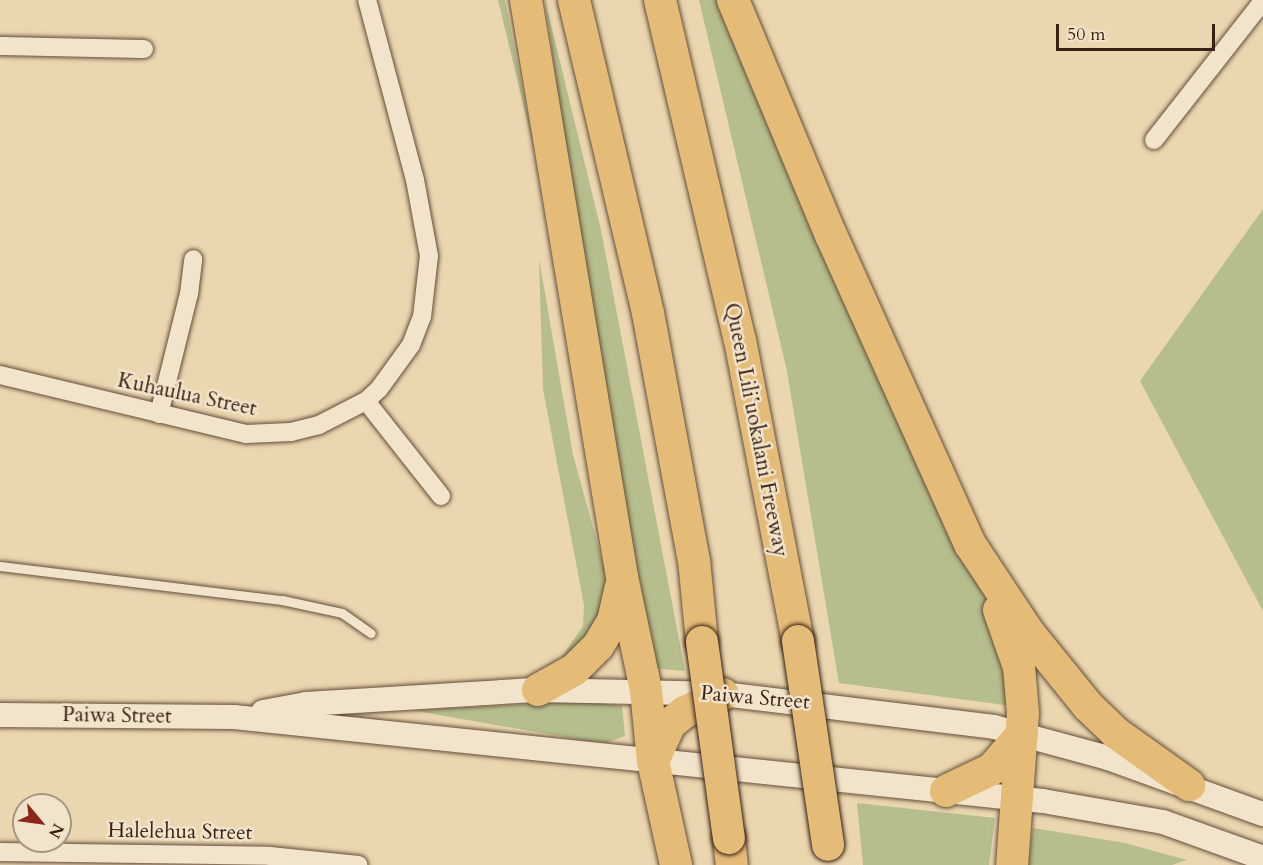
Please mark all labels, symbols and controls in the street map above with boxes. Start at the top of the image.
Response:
scale bar [1059,12,1218,50]
text: 50 m [1067,22,1106,47]
street label: Queen Liliʻuokalani Freeway [719,301,793,559]
street label: Kuhaulua Street [115,368,259,422]
street label: Paiwa Street [699,681,811,715]
street label: Paiwa Street [62,702,172,730]
north arrow [12,793,72,853]
street label: Halelehua Street [107,818,253,846]
text: N [43,819,69,842]

